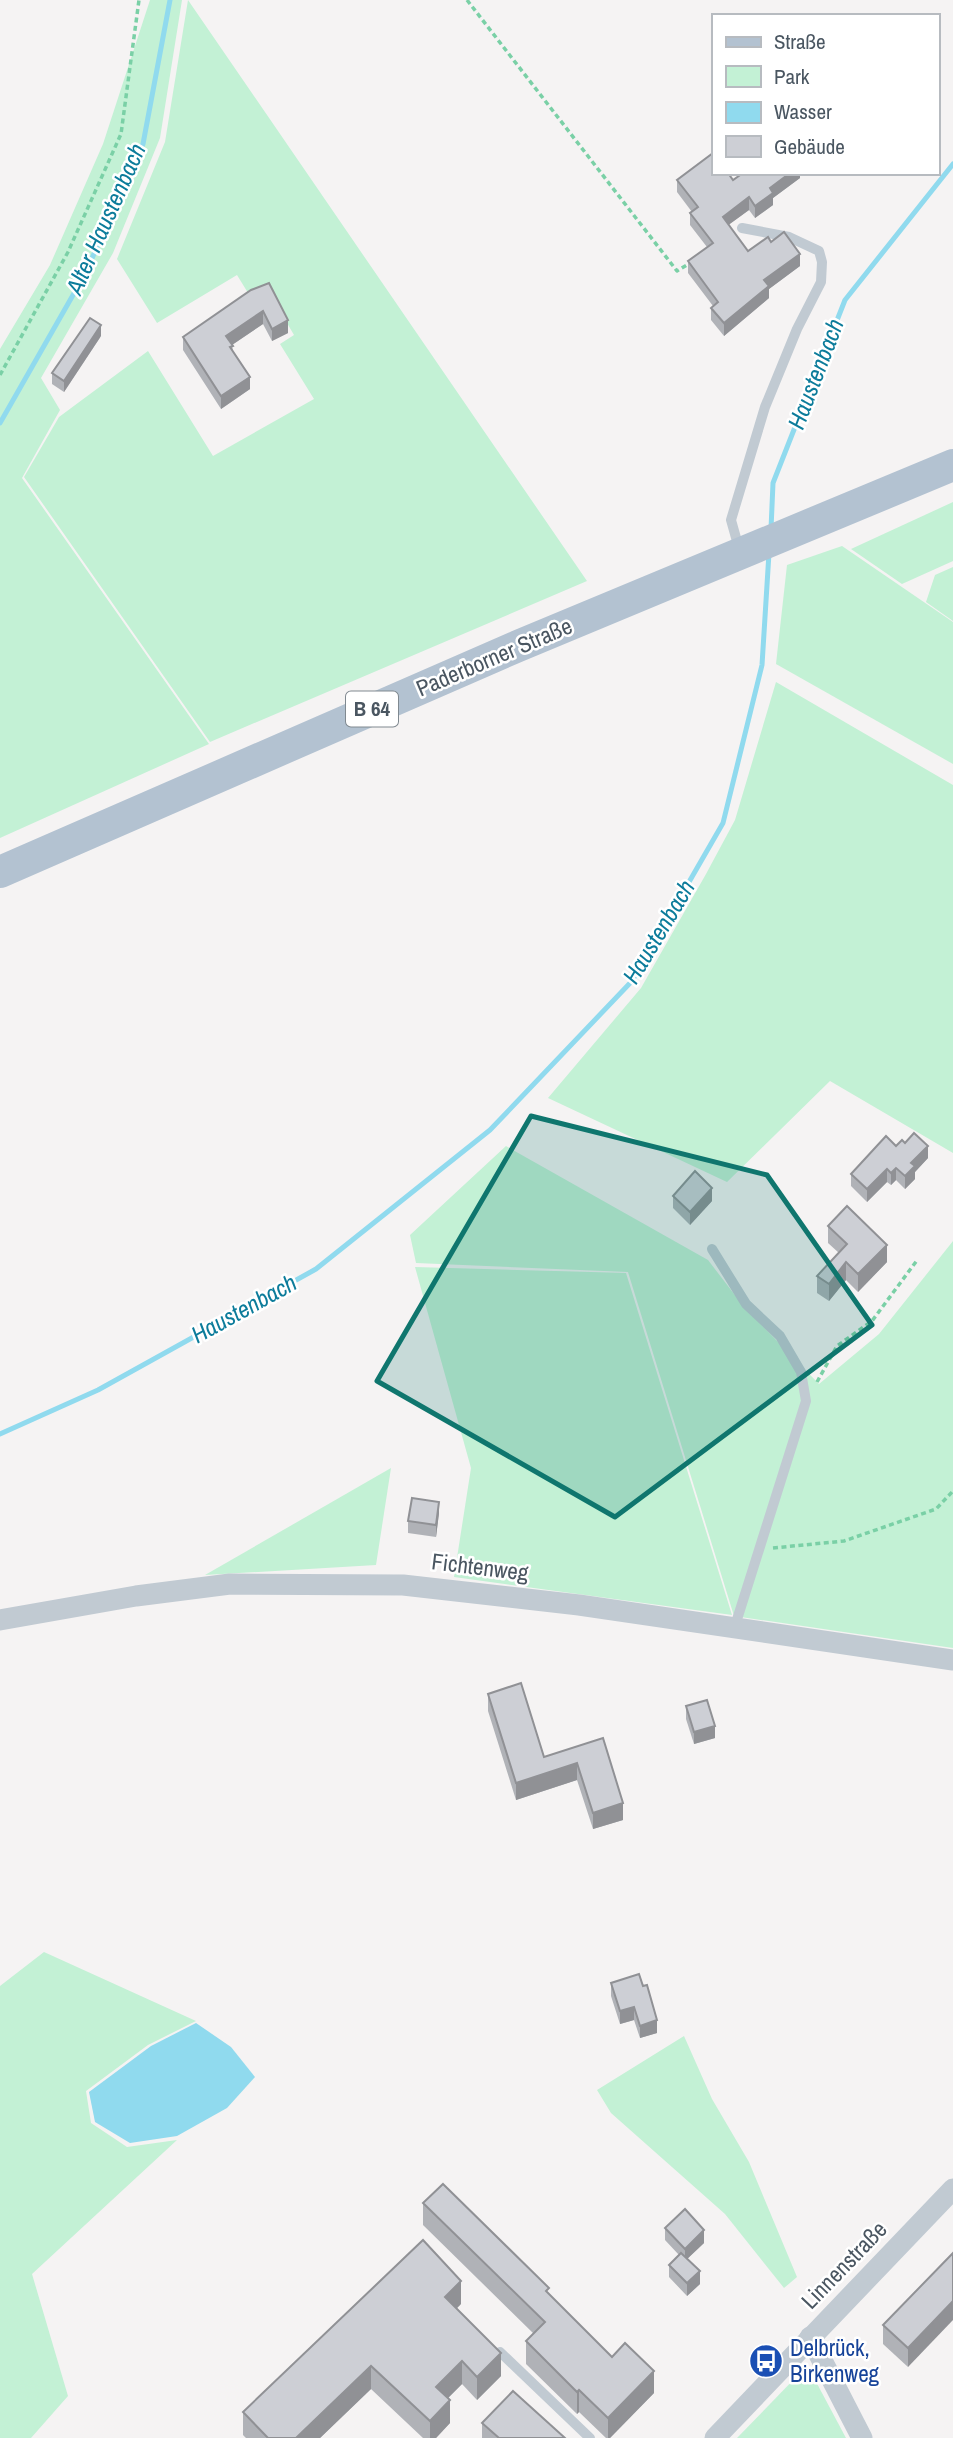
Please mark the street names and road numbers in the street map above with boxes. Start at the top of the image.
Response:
street label: Paderborner Straße [411,610,577,703]
road number: B 64 [346,692,398,726]
street label: Fichtenweg [430,1545,531,1588]
street label: Linnenstraße [794,2214,893,2315]

